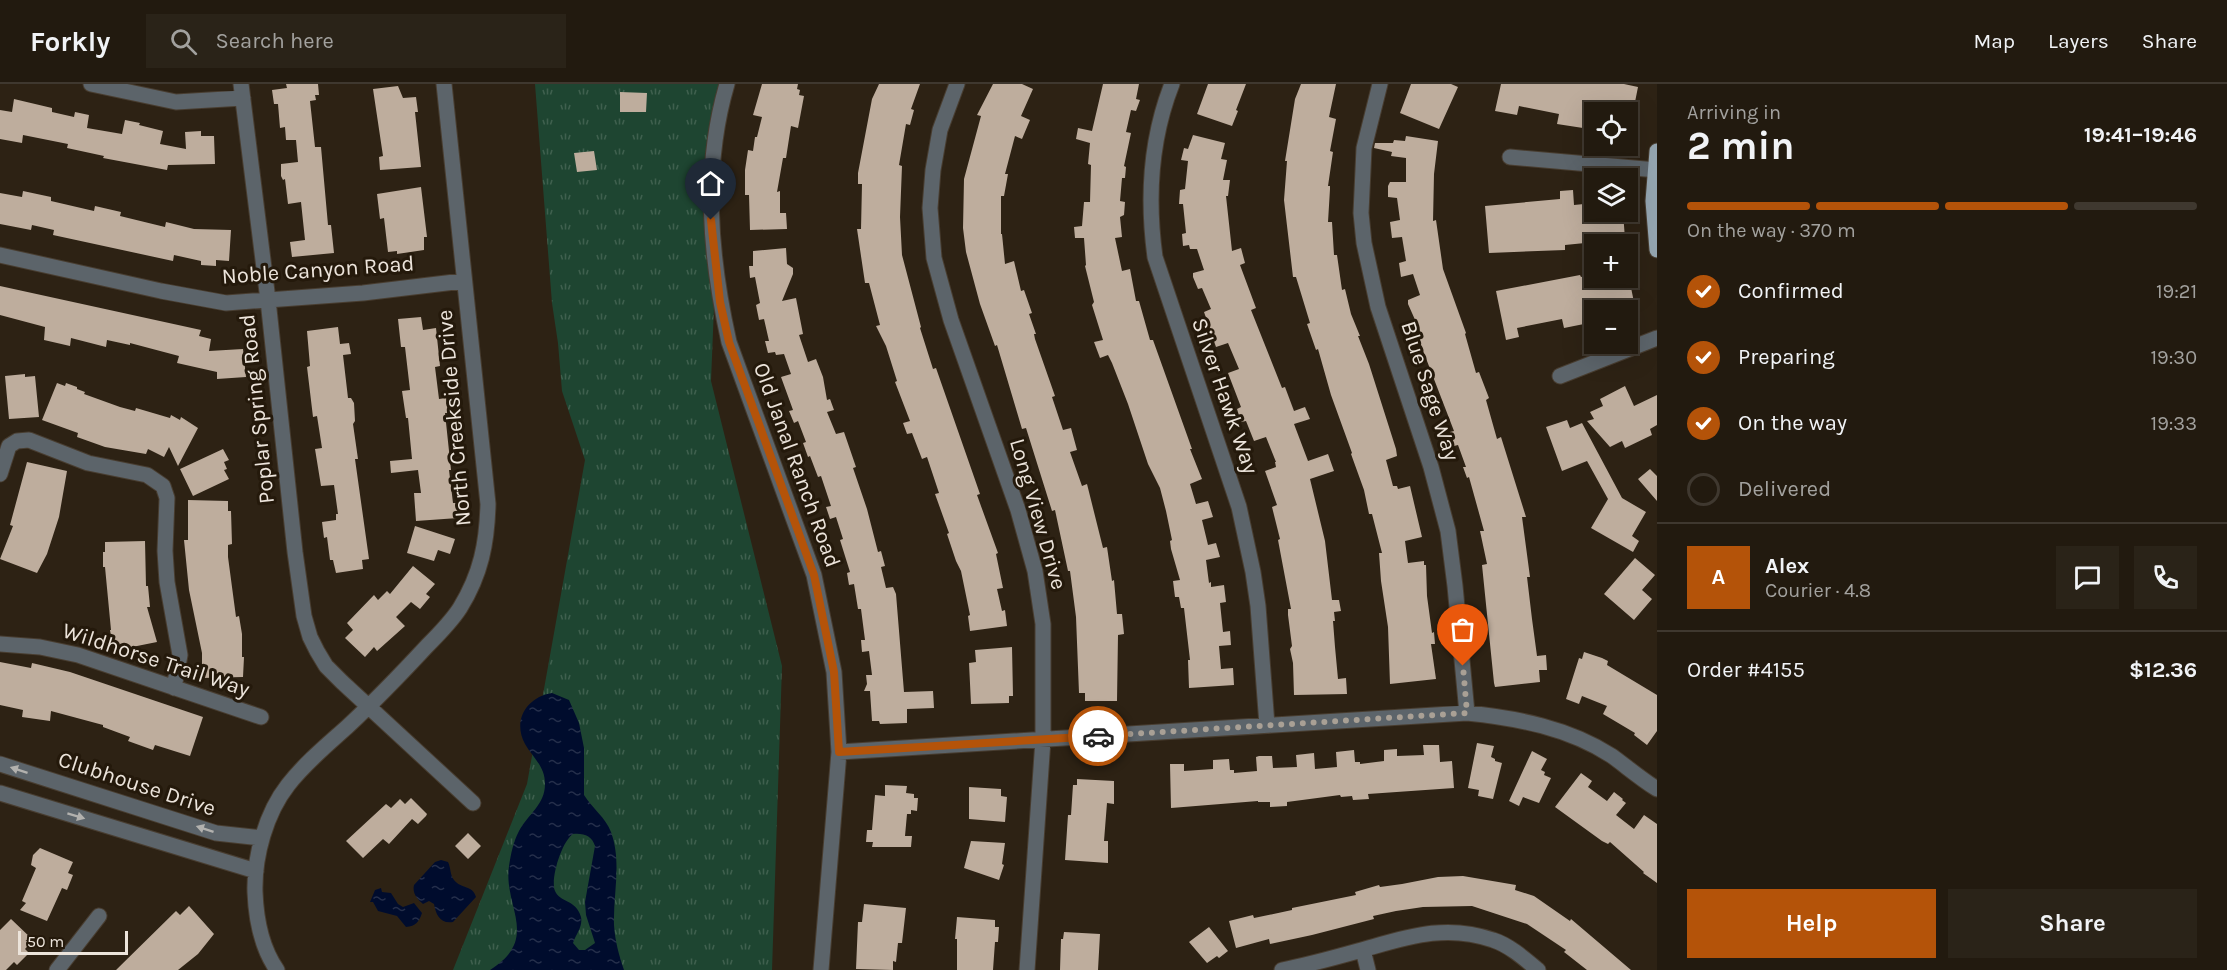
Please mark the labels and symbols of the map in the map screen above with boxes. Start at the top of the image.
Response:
pin [685,158,736,220]
street label: Noble Canyon Road [221,250,415,290]
street label: North Creekside Drive [432,309,476,527]
street label: Poplar Spring Road [234,313,280,505]
street label: Silver Hawk Way [1186,315,1264,477]
street label: Blue Sage Way [1395,318,1465,464]
street label: Old Janal Ranch Road [748,359,846,571]
street label: Long View Drive [1004,435,1072,593]
pin [1437,604,1488,666]
street label: Wildhorse Trail Way [59,617,253,703]
courier [1068,706,1128,766]
street label: Clubhouse Drive [55,746,219,822]
one-way arrow [10,764,28,774]
one-way arrow [67,812,85,821]
one-way arrow [196,824,214,833]
scale bar [18,928,128,956]

